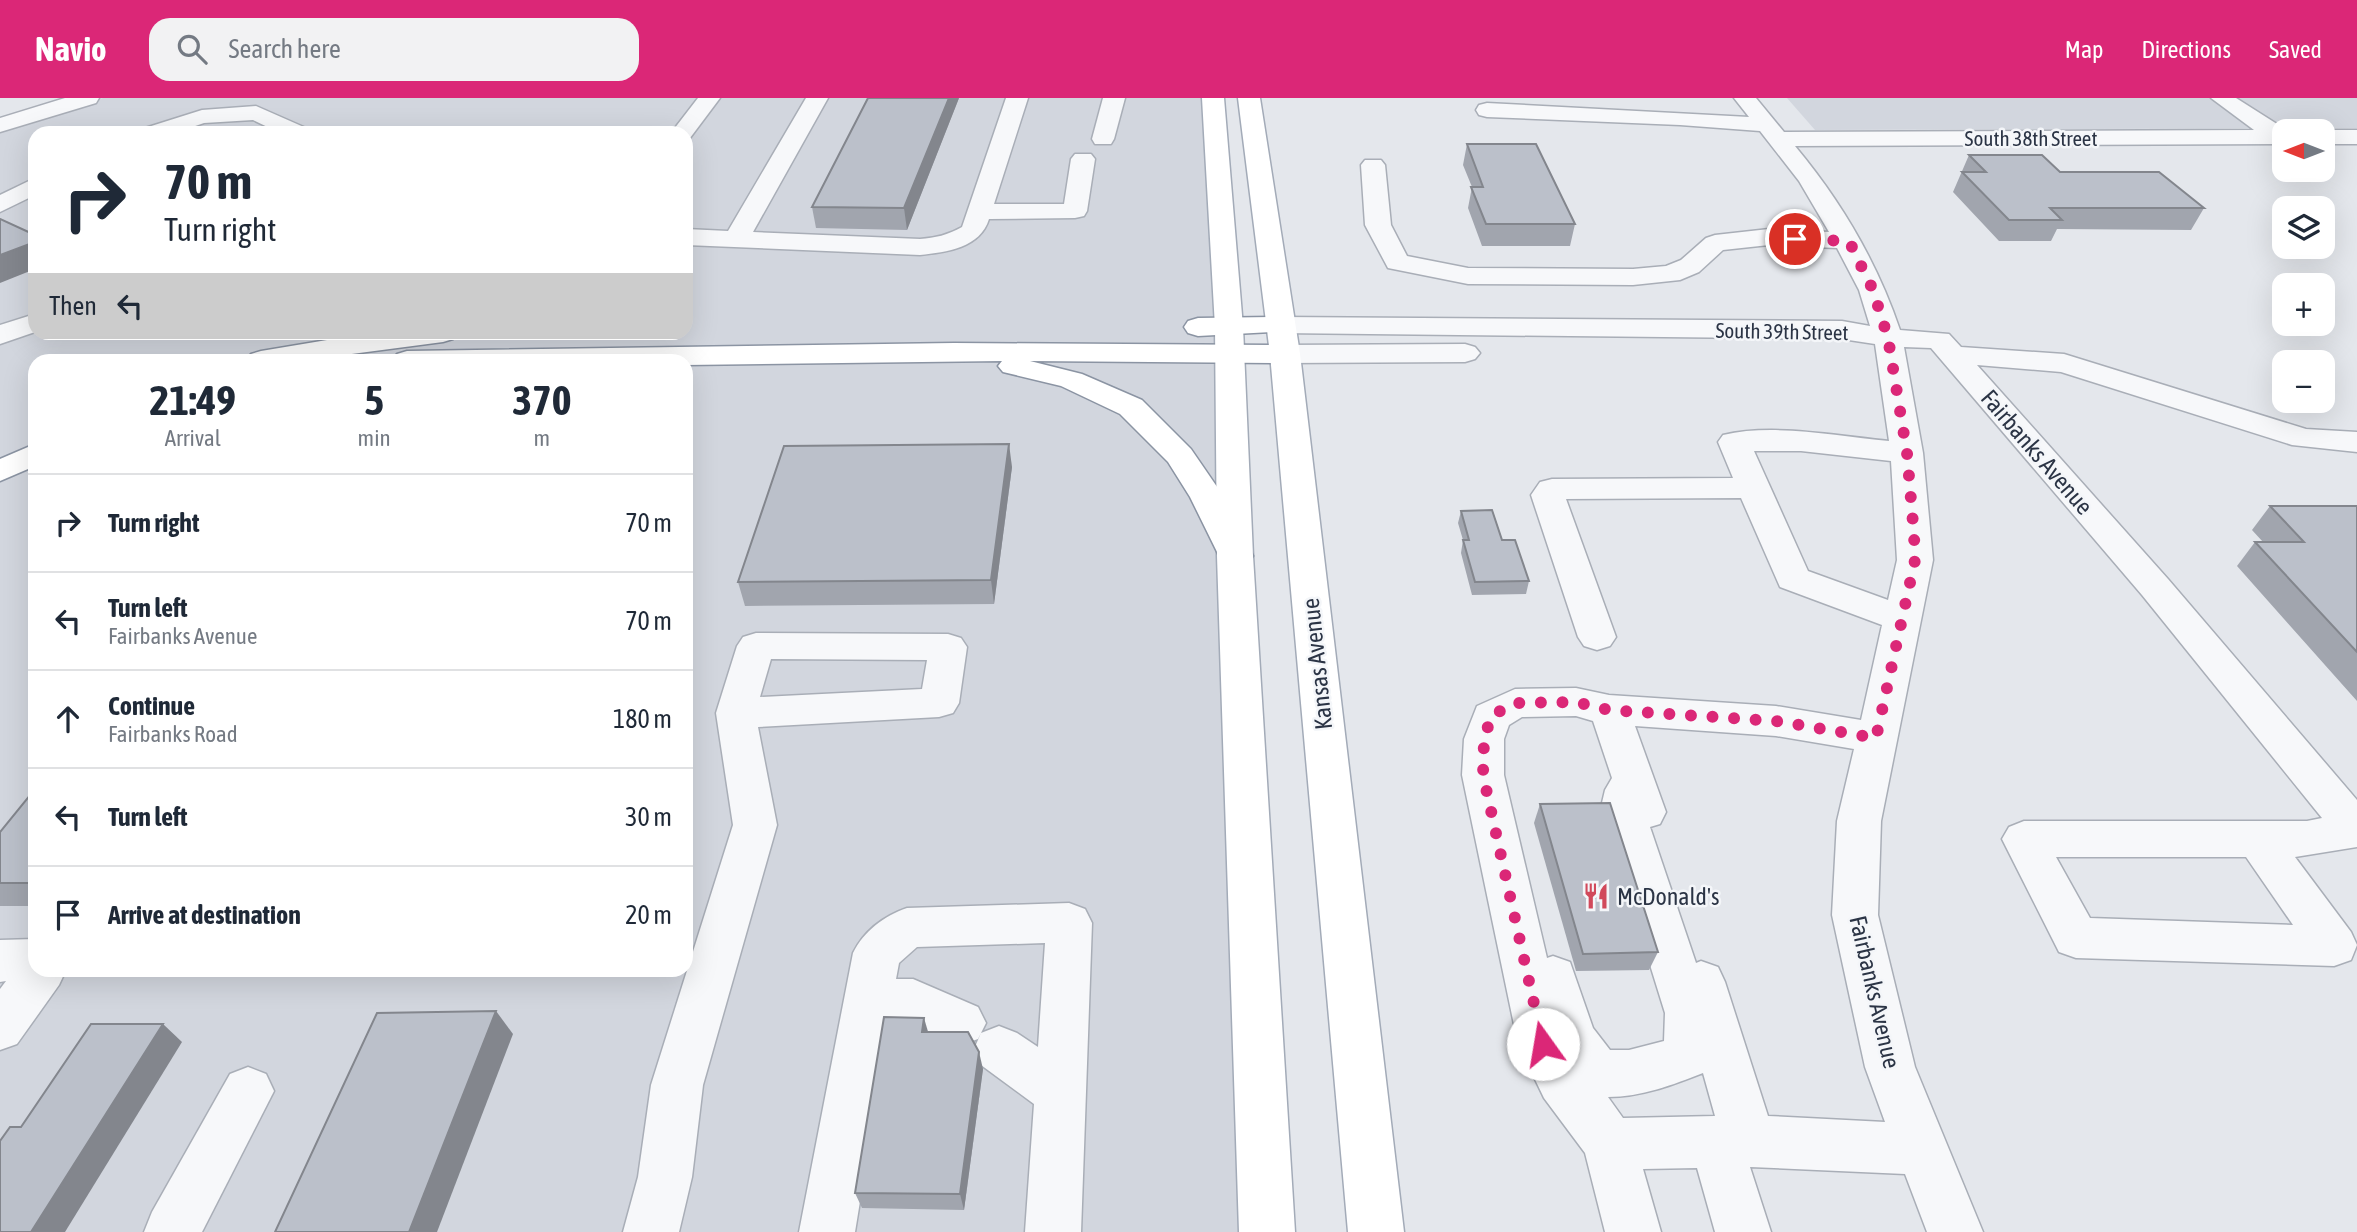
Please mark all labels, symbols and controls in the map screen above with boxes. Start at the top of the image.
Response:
search box [149,18,639,81]
text: Navio [35,30,107,68]
icon: search [173,30,211,68]
text: Search here [229,34,341,64]
text: Map [2065,36,2103,63]
text: Directions [2141,36,2231,63]
text: Saved [2269,36,2322,63]
north arrow [2272,119,2334,182]
map controls [2272,119,2335,413]
street label: South 38th Street [1965,126,2097,150]
text: 70 m [164,153,252,209]
icon: right [49,154,140,245]
button: layers [2272,196,2335,259]
pin [1765,209,1825,269]
text: Turn right [164,211,277,248]
icon: arrive [1776,220,1814,258]
button: + [2272,273,2335,336]
icon: left [111,287,149,325]
text: Then [49,291,97,321]
street label: South 39th Street [1715,318,1849,344]
button: − [2272,350,2335,413]
text: 21:49 [150,376,236,424]
text: 5 [364,376,384,424]
text: 370 [512,376,571,424]
street label: Fairbanks Avenue [1976,384,2098,520]
text: Arrival [165,425,221,451]
text: min [358,425,391,451]
text: m [534,425,550,451]
icon: right [49,504,87,542]
text: Turn right [108,508,199,538]
text: 70 m [625,508,672,538]
text: Turn left [108,593,188,623]
street label: Kansas Avenue [1297,597,1337,731]
icon: left [49,602,87,640]
text: 70 m [625,606,672,636]
text: Fairbanks Avenue [108,623,257,649]
text: Continue [108,691,195,721]
icon: ahead [49,700,87,738]
text: 180 m [613,704,672,734]
text: Fairbanks Road [108,721,238,747]
icon: left [49,798,87,836]
text: Turn left [108,802,188,832]
text: 30 m [625,802,672,832]
restaurant icon: McDonald's [1581,881,1611,911]
place label: McDonald's [1617,883,1719,910]
icon: arrive [49,896,87,934]
text: Arrive at destination [108,900,301,930]
text: 20 m [625,900,672,930]
street label: Fairbanks Avenue [1844,913,1906,1071]
position arrow [1506,1007,1580,1081]

